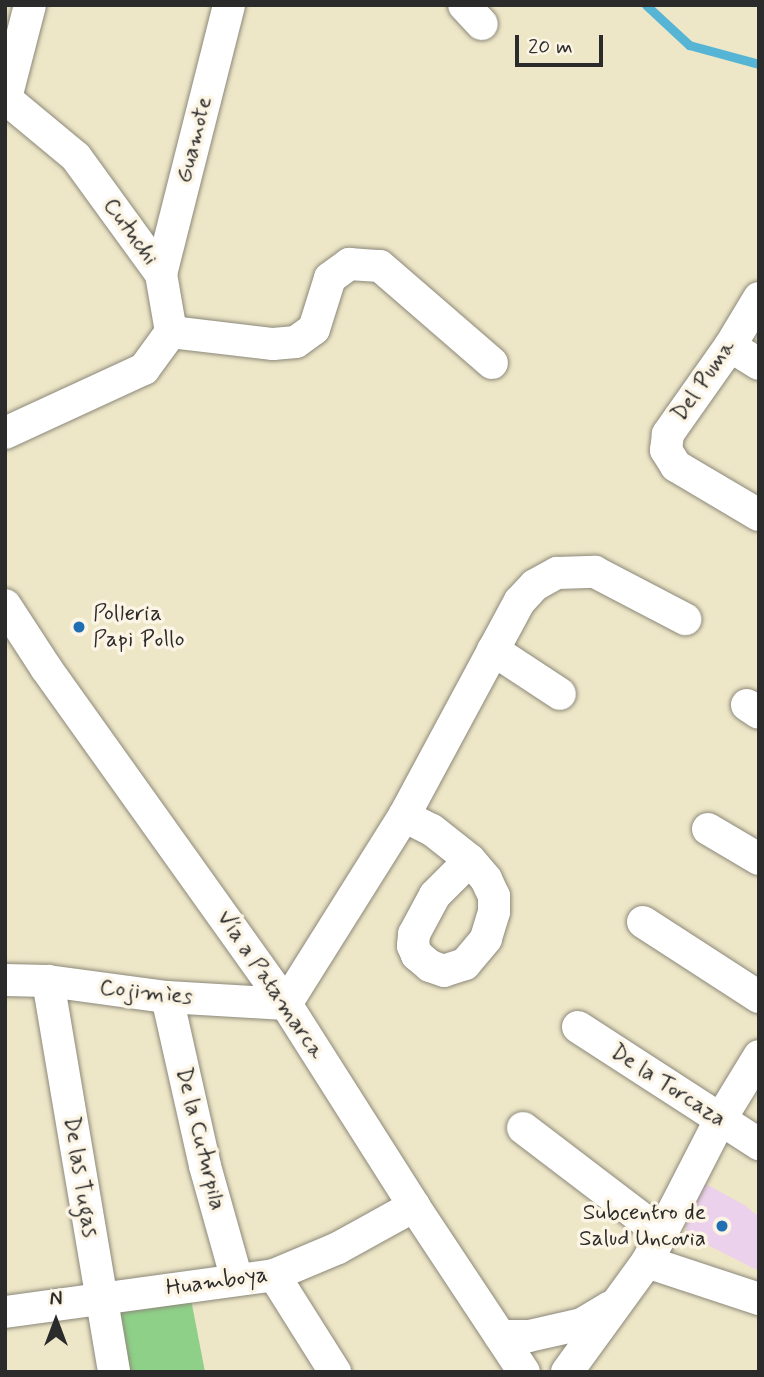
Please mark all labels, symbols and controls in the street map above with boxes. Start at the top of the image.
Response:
scale bar [519,21,606,65]
text: 20 m [528,33,573,61]
street label: Guamote [171,94,219,186]
street label: Cutuchi [96,193,164,271]
street label: Del Puma [665,334,743,428]
place label: Polleria Papi Pollo [93,600,180,654]
marker: Polleria Papi Pollo [71,619,87,635]
street label: Vía a Patamarca [211,906,329,1064]
street label: Cojimìes [98,974,194,1012]
street label: De la Torcaza [605,1039,731,1133]
street label: De la Cuturpila [169,1065,231,1213]
street label: De las Tugas [57,1117,103,1237]
place label: Subcentro de Salud Uncovia [578,1199,706,1253]
marker: Subcentro de Salud Uncovia [712,1216,732,1236]
street label: Huamboya [164,1261,270,1303]
north arrow [21,1286,91,1356]
text: N [50,1287,62,1312]

